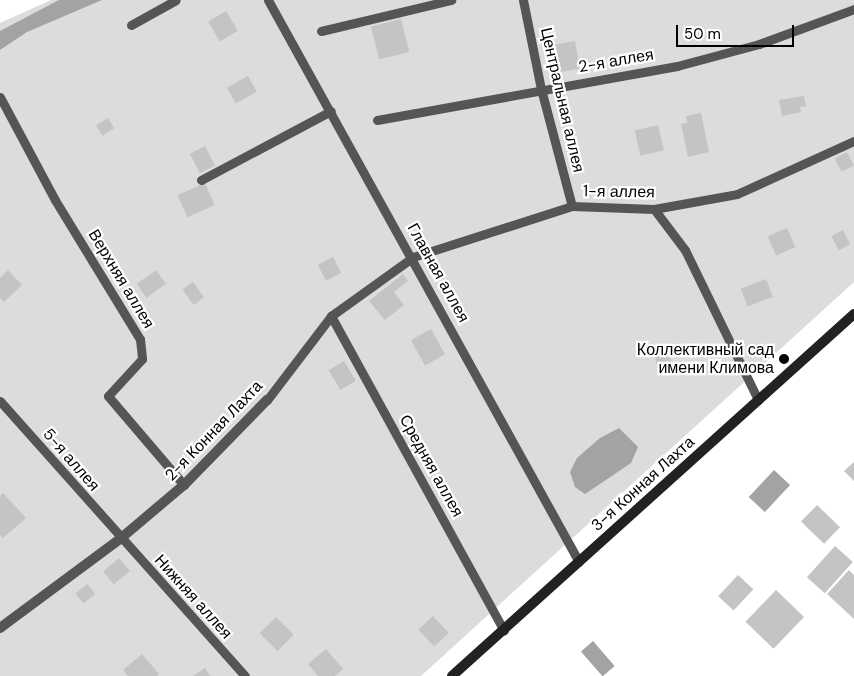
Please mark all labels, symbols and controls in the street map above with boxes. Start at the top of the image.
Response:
scale bar [679,15,796,47]
text: 50 m [684,24,721,44]
street label: Центральная аллея [536,26,588,174]
street label: 2-я аллея [577,45,655,77]
street label: 1-я аллея [583,182,655,202]
street label: Главная аллея [403,220,473,326]
street label: Верхняя аллея [84,226,158,332]
place label: Коллективный сад имени Климова [637,340,774,378]
marker: Коллективный сад имени Климова [778,353,790,365]
street label: 2-я Конная Лахта [161,377,267,485]
street label: Средняя аллея [395,412,467,520]
street label: 5-я аллея [39,425,103,495]
street label: 3-я Конная Лахта [588,433,698,535]
street label: Нижняя аллея [150,551,236,643]

